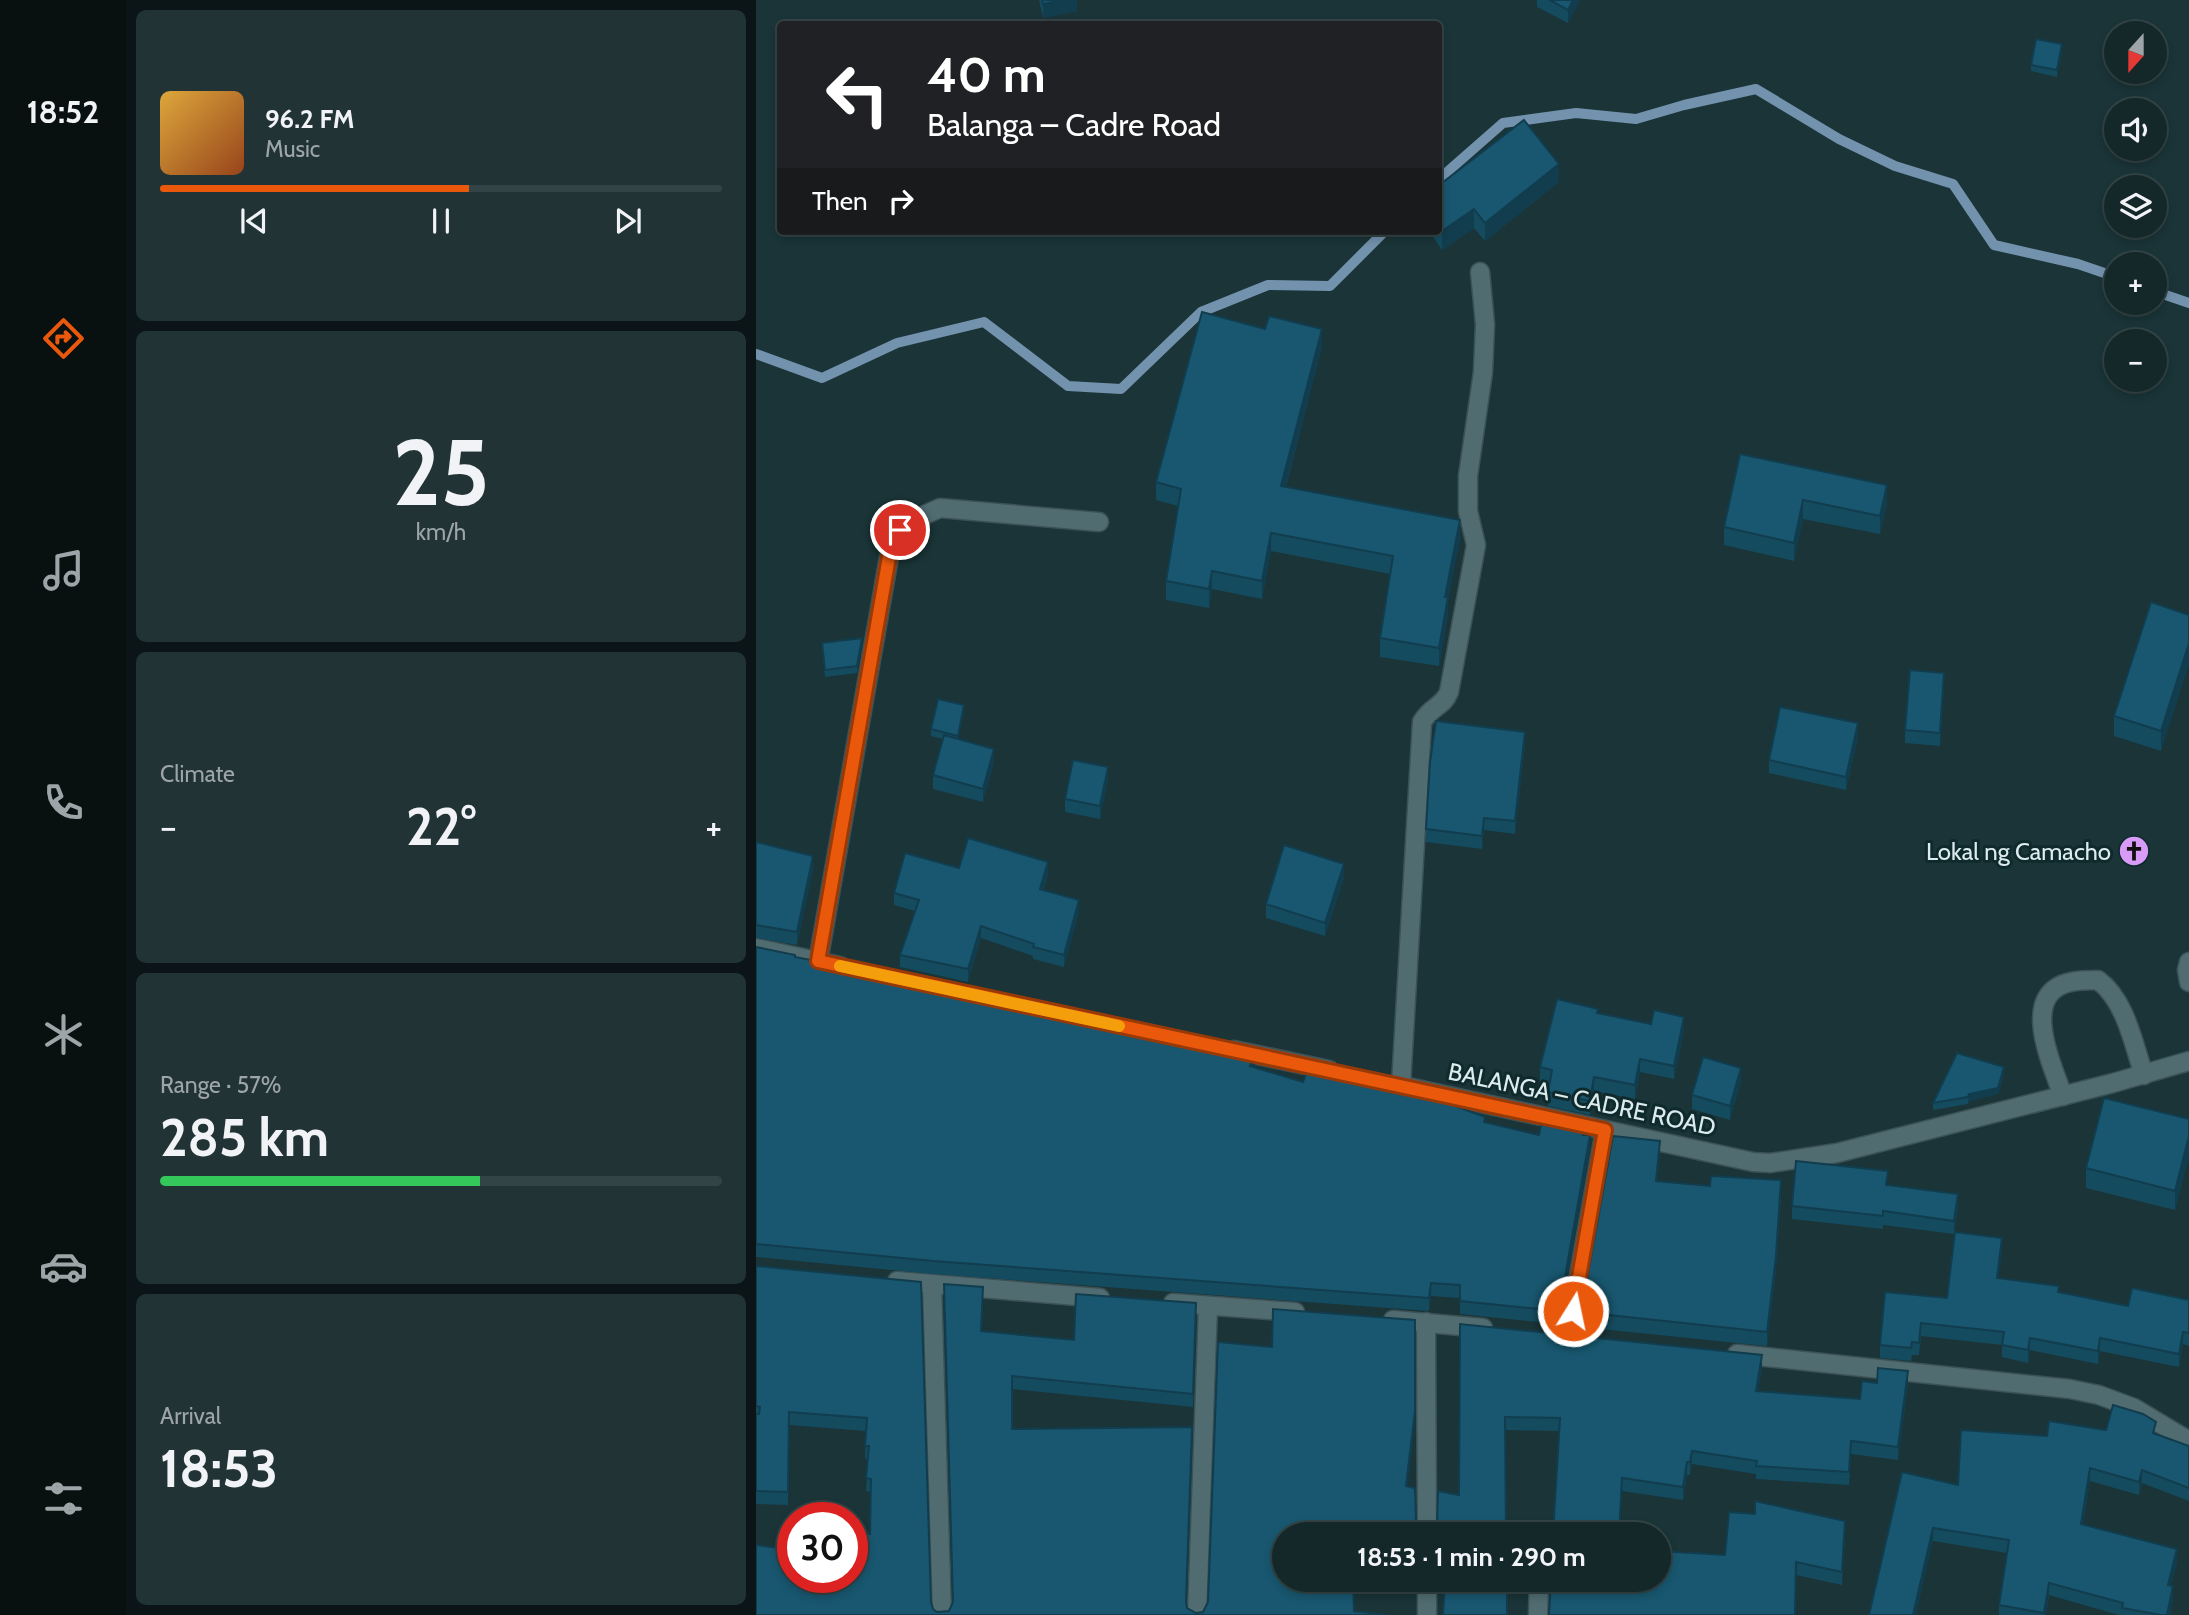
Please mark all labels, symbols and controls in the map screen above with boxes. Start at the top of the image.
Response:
north arrow [2104,21,2166,84]
map controls [2104,21,2167,392]
text: 40 m [927,45,1046,104]
icon: left [812,49,903,140]
text: 18:52 [27,92,99,131]
button: sound [2104,98,2167,161]
text: 96.2 FM [265,103,355,135]
text: Balanga – Cadre Road [927,105,1221,144]
text: Music [265,135,320,163]
button: layers [2104,175,2167,238]
icon: right [882,182,920,220]
text: Then [812,185,868,217]
icon: previous [235,202,273,240]
icon: pause [422,202,460,240]
icon: next [609,202,647,240]
button: + [2104,252,2167,315]
icon: directions [39,314,88,363]
button: − [2104,329,2167,392]
text: 25 [392,417,490,528]
pin [870,500,930,560]
icon: arrive [881,511,919,549]
text: km/h [416,518,466,546]
icon: music [39,546,88,595]
text: Climate [160,760,235,788]
icon: phone [39,778,88,827]
text: 22° [406,795,476,858]
text: − [160,803,177,850]
text: + [705,803,722,850]
church icon: Lokal ng Camacho [2117,834,2151,868]
place label: Lokal ng Camacho [1926,837,2111,866]
icon: climate [39,1010,88,1059]
street label: BALANGA – CADRE ROAD [1446,1056,1718,1142]
text: Range · 57% [160,1071,281,1099]
text: 285 km [160,1106,329,1169]
icon: car [39,1242,88,1291]
position arrow [1536,1274,1610,1348]
text: Arrival [160,1402,221,1430]
text: 18:53 [160,1437,278,1500]
icon: filters [39,1474,88,1523]
speed limit sign: 30 [777,1502,868,1593]
text: 18:53 · 1 min · 290 m [1357,1541,1586,1573]

